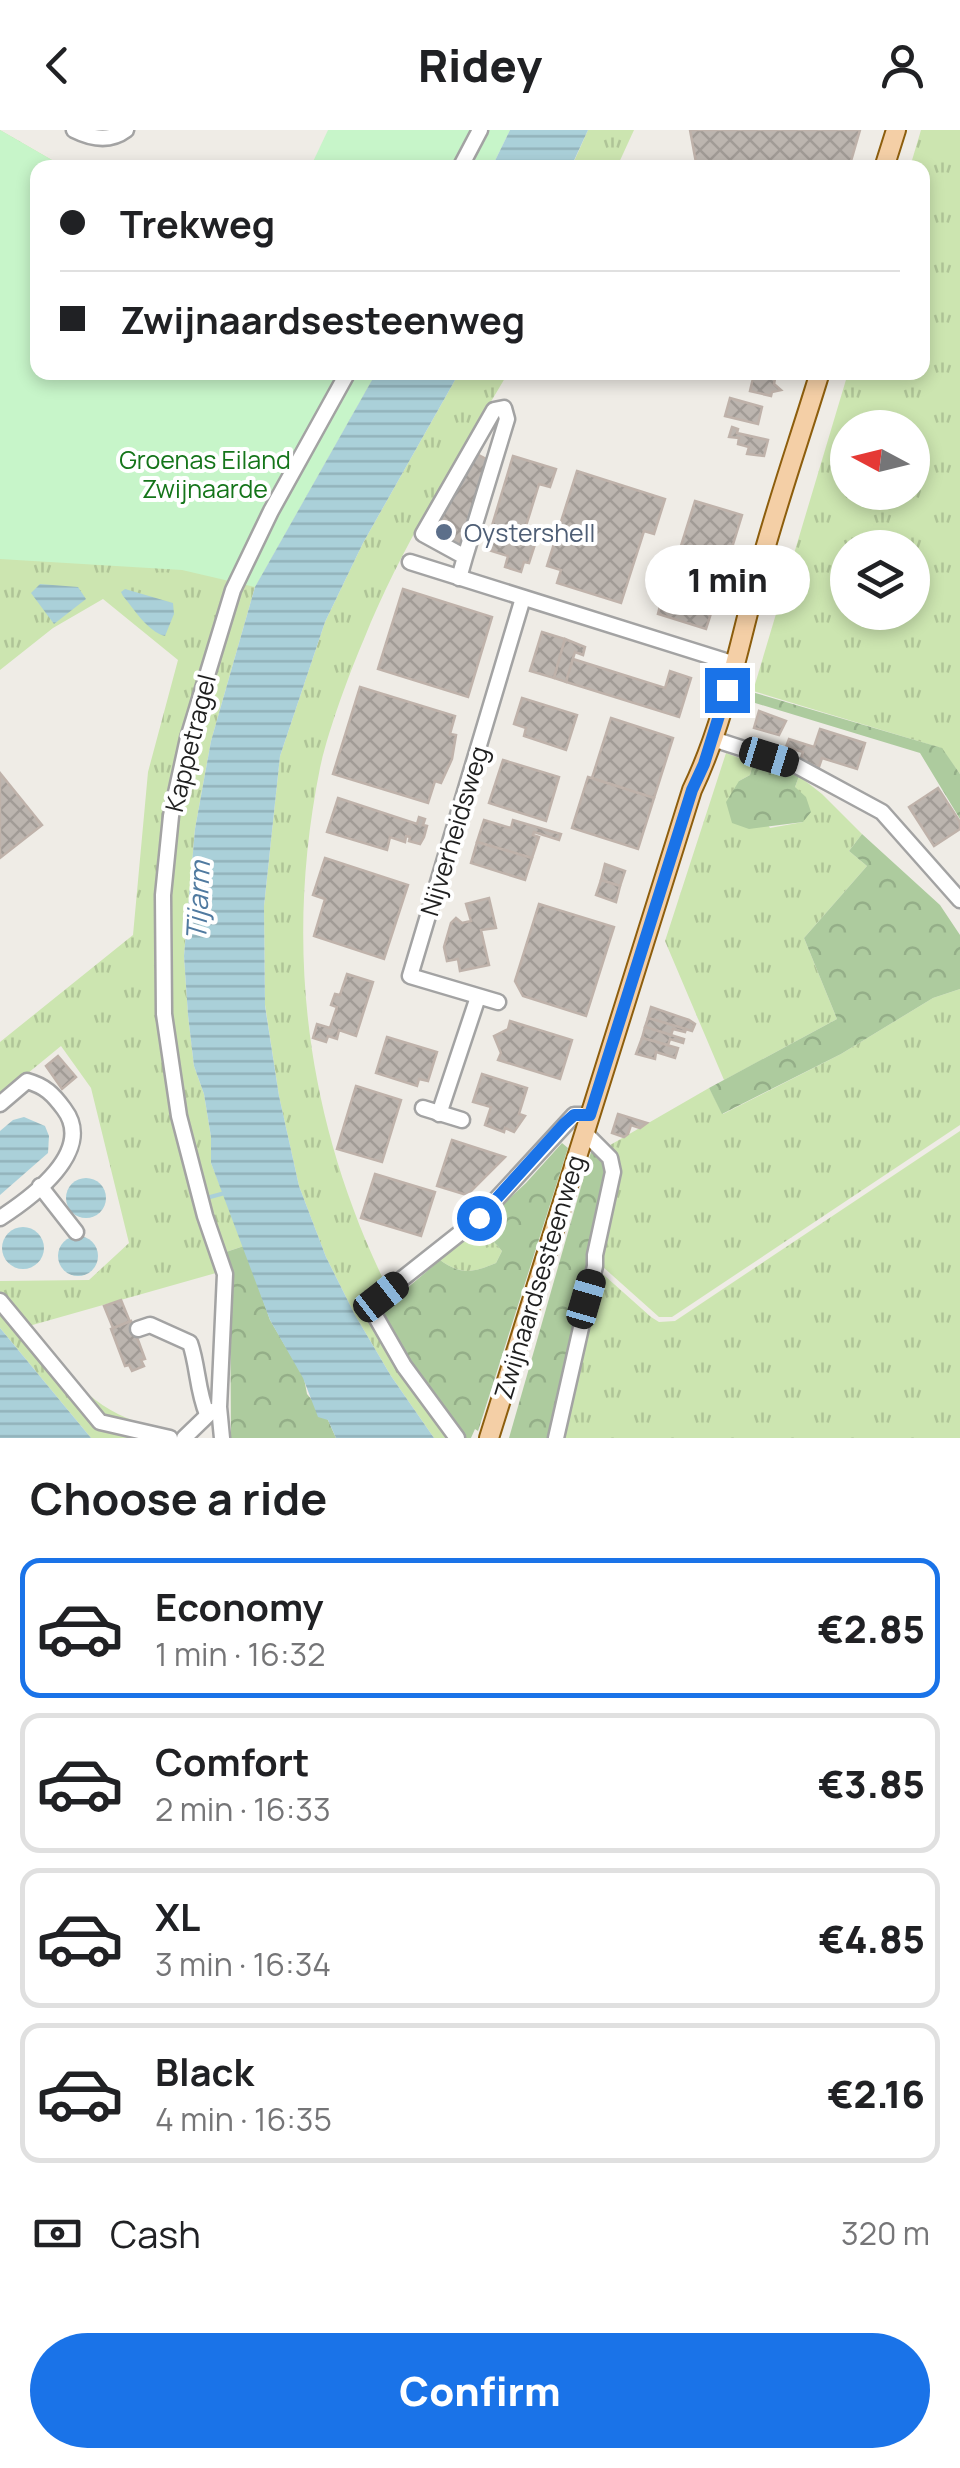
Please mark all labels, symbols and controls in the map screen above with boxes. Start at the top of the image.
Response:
text: Ridey [418,34,542,96]
icon: back [30,38,85,93]
icon: person [875,38,930,93]
text: Trekweg [120,197,275,249]
text: Zwijnaardsesteenweg [120,293,525,345]
north arrow [830,410,930,510]
map controls [830,410,930,630]
park label: Groenas Eiland Zwijnaarde [119,442,291,506]
place label: Oystershell [464,515,595,550]
marker: Oystershell [433,521,455,543]
button: layers [830,530,930,630]
callout: 1 min [644,545,810,615]
text: 1 min [687,558,768,602]
route end [705,668,750,713]
street label: Kappetragel [156,671,224,815]
car [736,734,802,780]
street label: Nijverheidsweg [412,742,496,920]
water label: Tijarm [176,858,218,942]
street label: Zwijnaardsesteenweg [485,1151,593,1403]
route start [457,1196,502,1241]
car [563,1266,609,1332]
car [348,1267,414,1327]
text: Choose a ride [30,1467,327,1529]
text: Economy [155,1580,324,1632]
icon: car [35,1583,125,1673]
text: €2.85 [817,1602,925,1654]
text: 1 min · 16:32 [155,1632,325,1676]
text: Comfort [155,1735,309,1787]
icon: car [35,1738,125,1828]
text: €3.85 [818,1757,925,1809]
text: 2 min · 16:33 [155,1787,331,1831]
text: XL [155,1890,200,1942]
icon: car [35,1893,125,1983]
text: €4.85 [819,1912,925,1964]
text: 3 min · 16:34 [155,1942,331,1986]
text: Black [155,2045,254,2097]
icon: car [35,2048,125,2138]
text: €2.16 [827,2067,925,2119]
text: 4 min · 16:35 [155,2097,332,2141]
icon: cash [30,2206,85,2261]
text: Cash [110,2207,201,2259]
text: 320 m [841,2211,930,2255]
button: Confirm [30,2333,930,2448]

